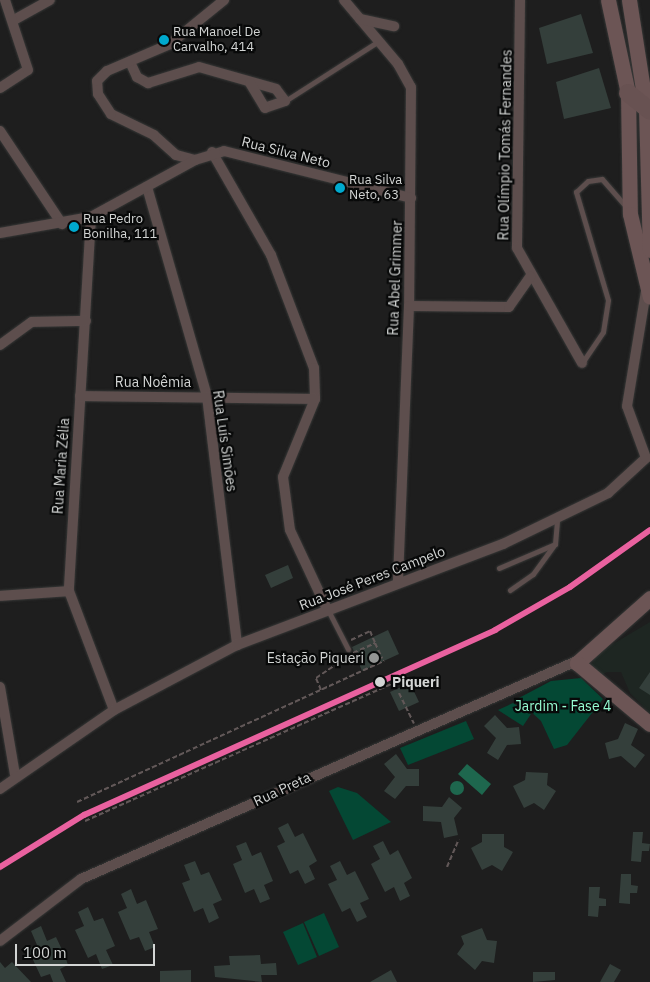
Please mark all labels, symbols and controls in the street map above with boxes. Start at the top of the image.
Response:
place label: Rua Manoel De Carvalho, 414 [173,25,260,56]
marker: Rua Manoel De Carvalho, 414 [159,35,169,45]
street label: Rua Olímpio Tomás Fernandes [495,49,515,241]
street label: Rua Silva Neto [240,133,332,171]
place label: Rua Silva Neto, 63 [349,173,402,204]
marker: Rua Silva Neto, 63 [335,183,345,193]
place label: Rua Pedro Bonilha, 111 [83,212,157,243]
street label: Rua Abel Grimmer [385,220,405,336]
marker: Rua Pedro Bonilha, 111 [69,222,79,232]
street label: Rua Noêmia [115,374,191,390]
street label: Rua Luís Simões [210,389,240,493]
street label: Rua Maria Zélia [49,417,73,515]
street label: Rua José Peres Campelo [297,542,447,614]
place label: Estação Piqueri [267,650,364,666]
marker: Estação Piqueri [368,652,380,664]
marker: Piqueri [372,674,388,690]
place label: Piqueri [392,674,440,690]
park label: Jardim - Fase 4 [515,698,611,714]
street label: Rua Preta [251,768,313,810]
scale bar [18,934,158,966]
text: 100 m [23,943,67,962]

